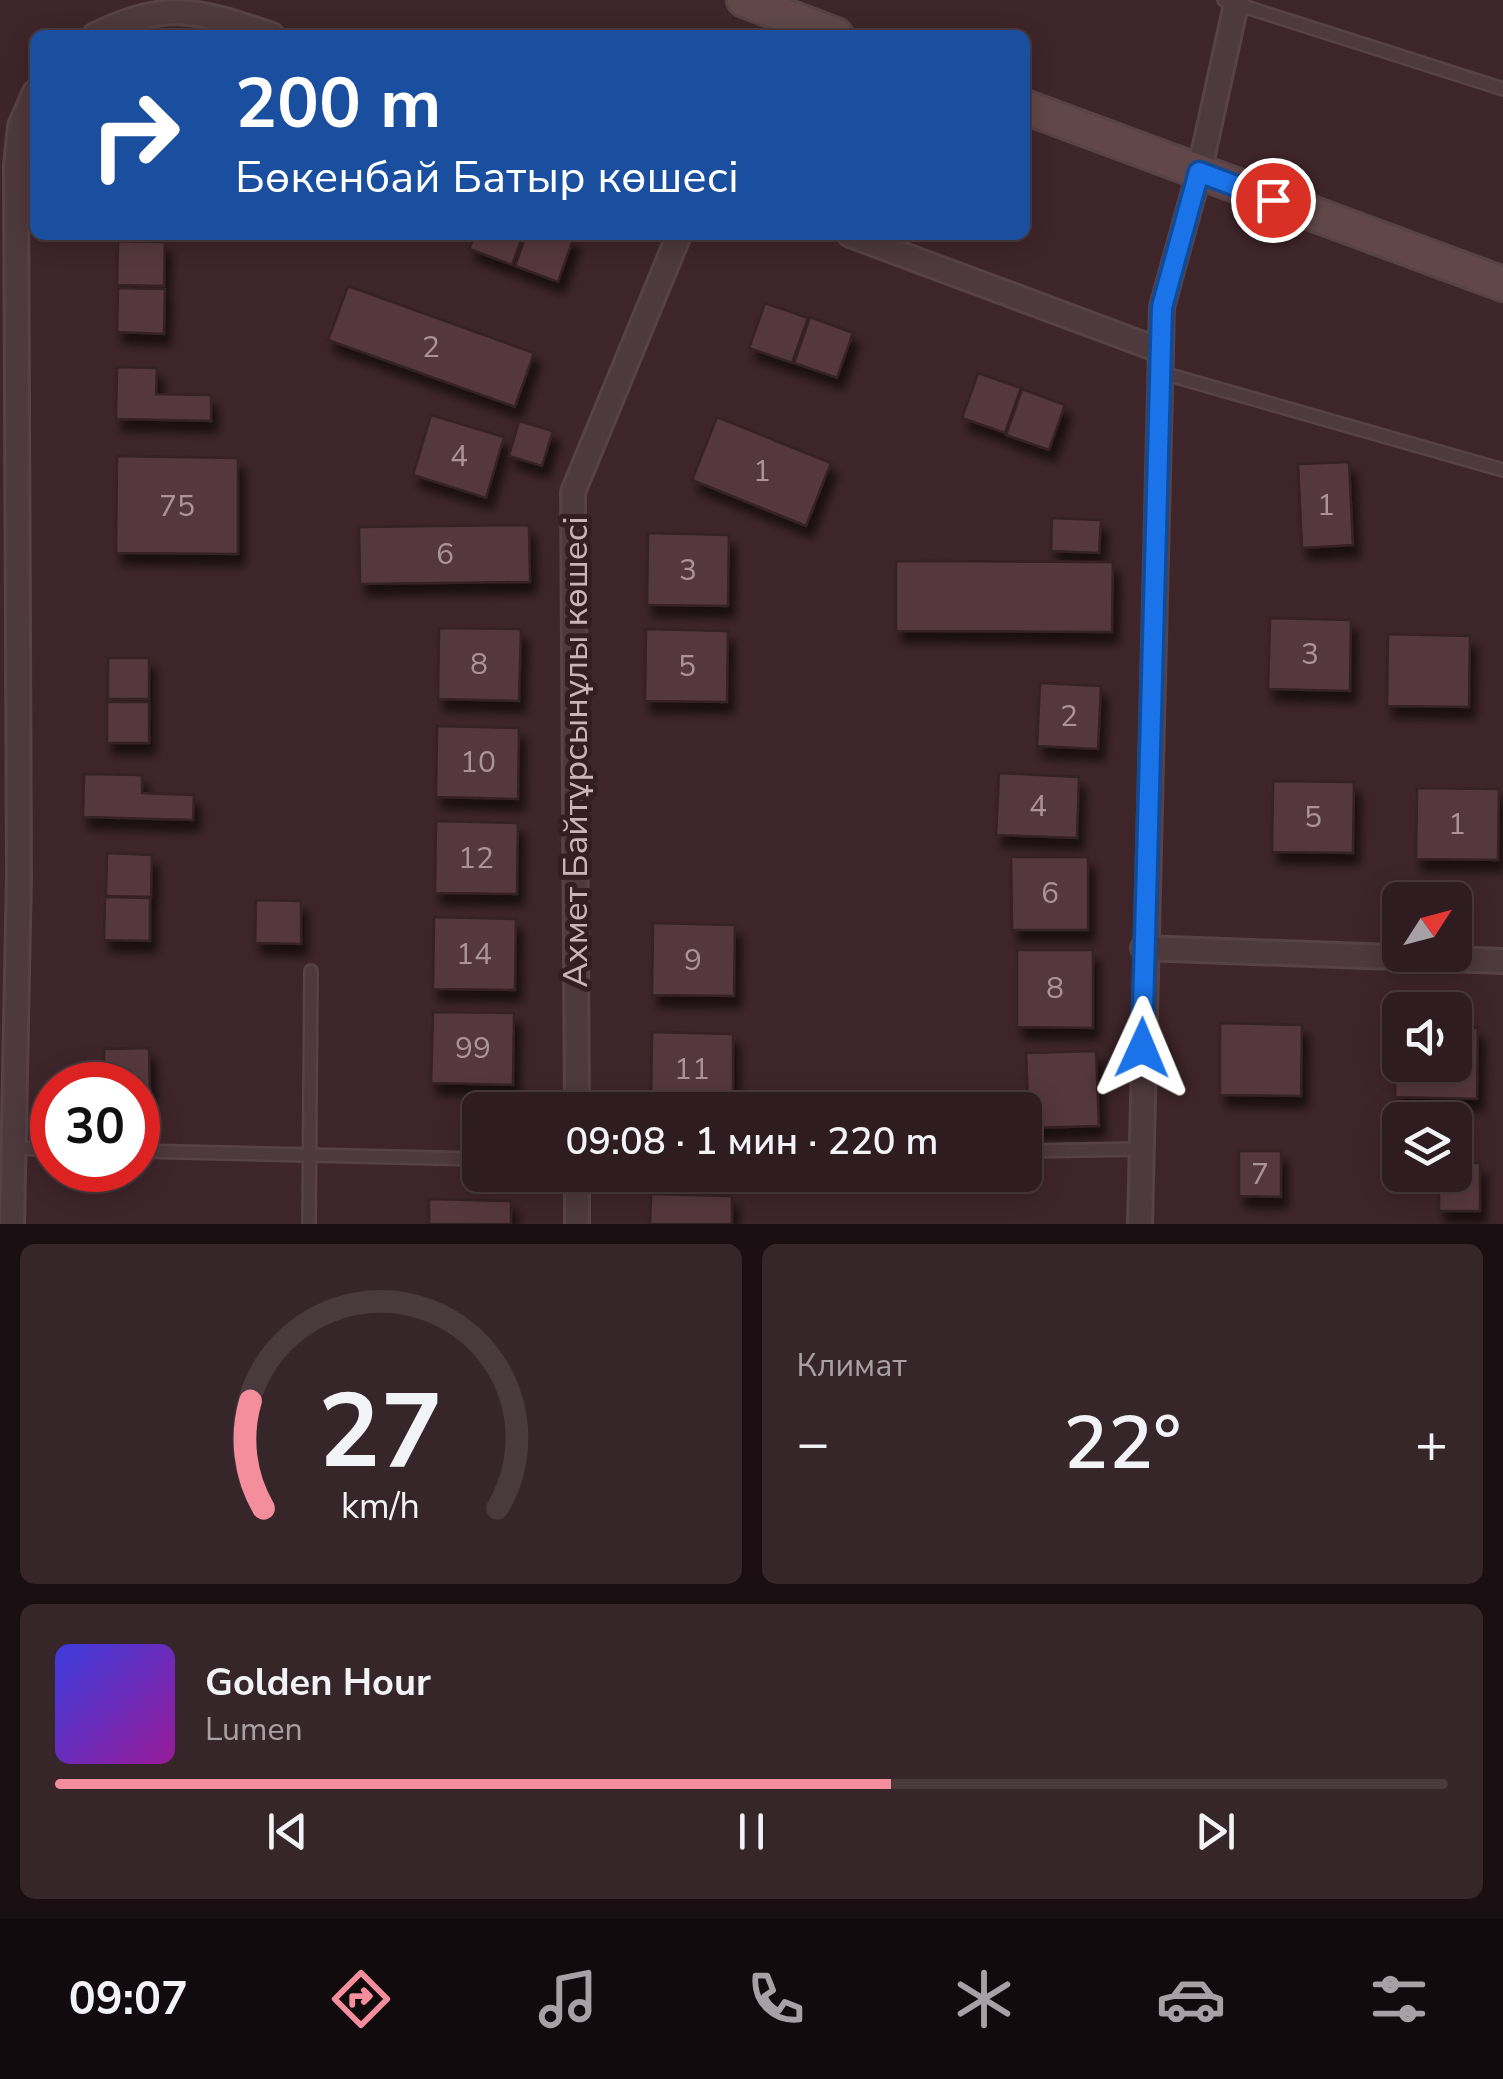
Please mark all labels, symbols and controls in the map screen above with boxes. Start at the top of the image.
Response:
text: 200 m [235,56,441,152]
icon: right [70,70,200,200]
text: Бөкенбай Батыр көшесі [235,147,739,208]
pin [1231,158,1316,243]
icon: arrive [1246,173,1301,228]
house number: 2 [422,327,440,368]
house number: 4 [450,436,468,477]
house number: 1 [753,451,771,492]
house number: 1 [1317,485,1335,526]
house number: 75 [159,486,195,527]
street label: Ахмет Байтұрсынұлы көшесі [552,516,599,988]
house number: 6 [436,534,454,575]
house number: 3 [679,550,697,591]
house number: 3 [1301,634,1319,675]
house number: 8 [470,644,488,685]
house number: 5 [678,646,696,687]
house number: 2 [1060,696,1078,737]
house number: 10 [460,742,496,783]
house number: 4 [1029,786,1047,827]
house number: 5 [1304,797,1322,838]
house number: 1 [1448,804,1466,845]
house number: 12 [458,838,494,879]
house number: 6 [1041,873,1059,914]
north arrow [1382,882,1472,972]
map controls [1382,882,1472,1192]
house number: 14 [456,934,492,975]
house number: 9 [684,940,702,981]
house number: 8 [1046,968,1064,1009]
button: sound [1382,992,1472,1082]
position arrow [1090,996,1194,1100]
house number: 99 [455,1028,491,1069]
house number: 11 [674,1049,710,1090]
speed limit sign: 30 [30,1062,160,1192]
button: layers [1382,1102,1472,1192]
text: 09:08 · 1 мин · 220 m [566,1116,938,1167]
house number: 7 [1251,1154,1269,1195]
text: Климат [797,1344,907,1387]
text: 27 [318,1361,443,1503]
text: 22° [1063,1392,1181,1494]
text: − [797,1406,830,1481]
text: + [1415,1406,1448,1481]
text: km/h [341,1482,420,1531]
text: Golden Hour [205,1657,431,1708]
text: Lumen [205,1708,303,1751]
icon: previous [260,1804,315,1859]
icon: pause [724,1804,779,1859]
icon: next [1188,1804,1243,1859]
icon: directions [326,1964,396,2034]
icon: music [533,1964,603,2034]
icon: phone [741,1964,811,2034]
icon: climate [949,1964,1019,2034]
icon: car [1156,1964,1226,2034]
icon: filters [1364,1964,1434,2034]
text: 09:07 [69,1969,188,2030]

